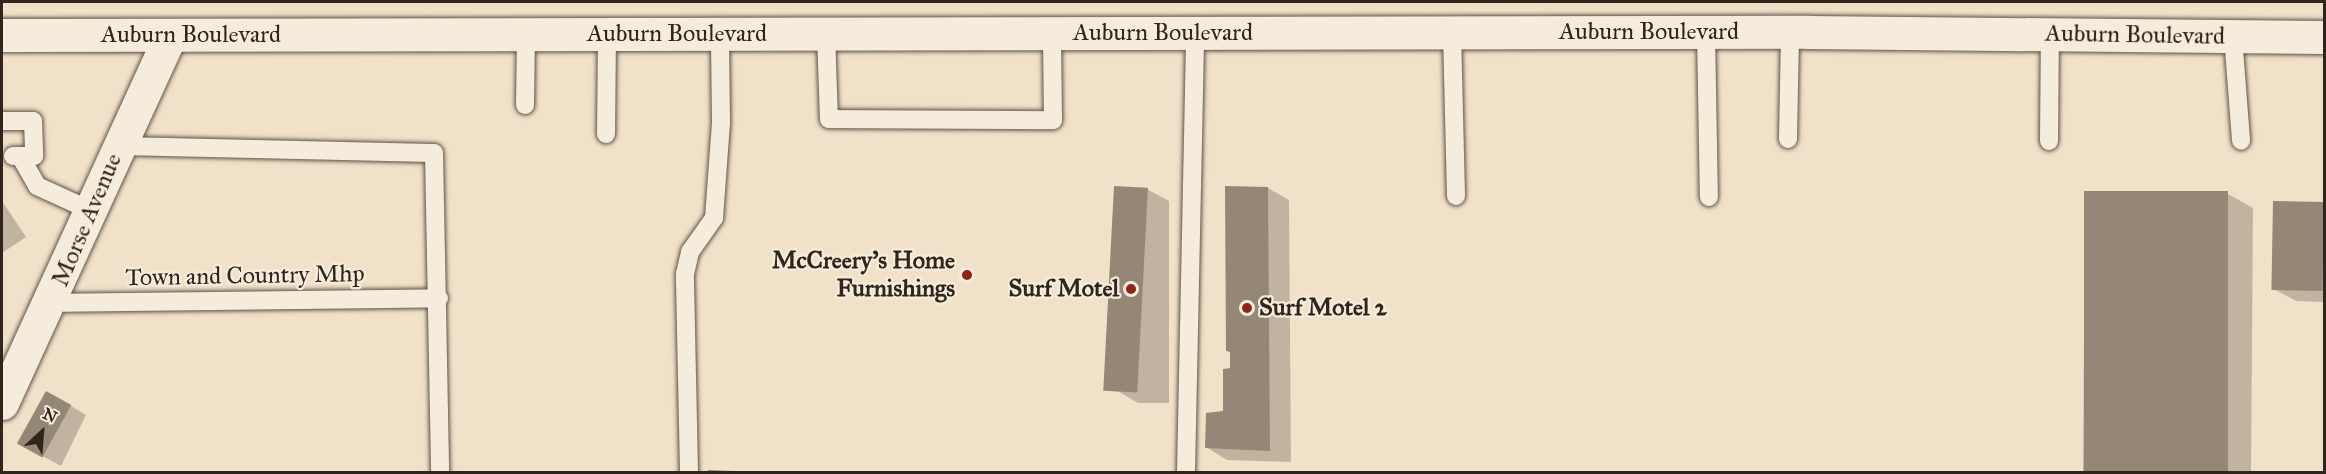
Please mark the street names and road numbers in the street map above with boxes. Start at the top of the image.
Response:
street label: Auburn Boulevard [1559,18,1739,46]
street label: Auburn Boulevard [1073,19,1253,47]
street label: Auburn Boulevard [2045,19,2225,51]
street label: Auburn Boulevard [587,20,767,48]
street label: Auburn Boulevard [101,21,281,49]
street label: Morse Avenue [46,149,128,291]
street label: Town and Country Mhp [125,260,365,292]

